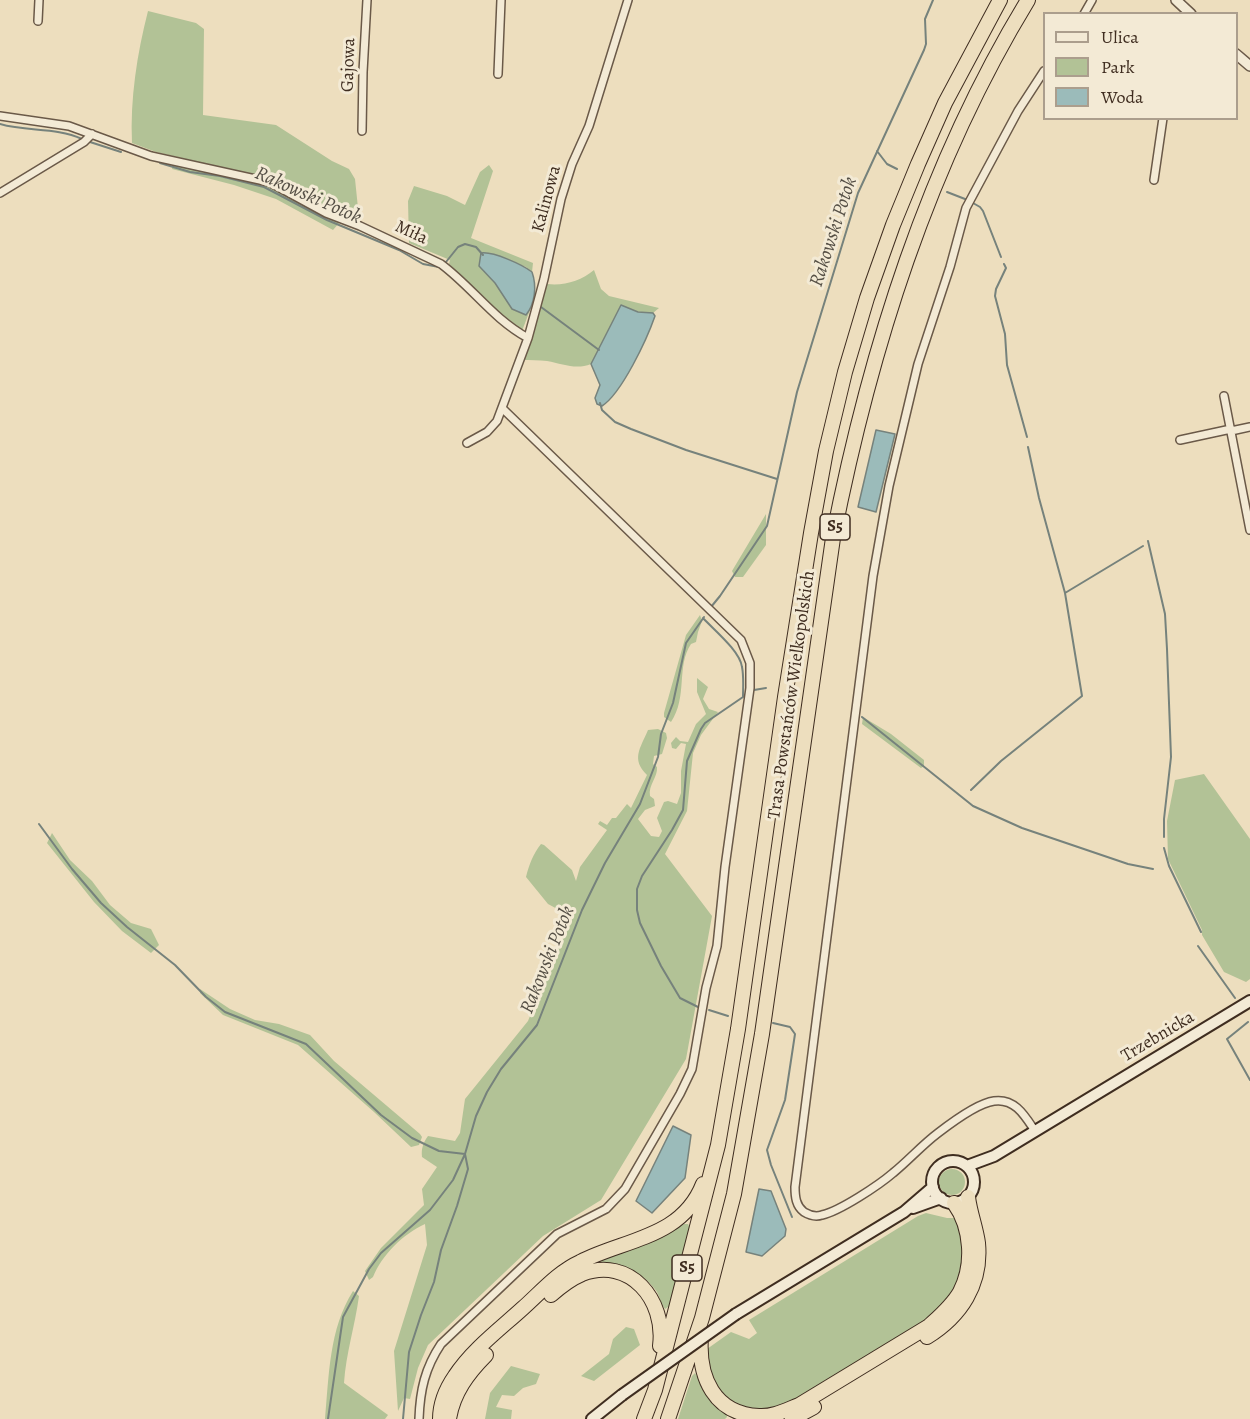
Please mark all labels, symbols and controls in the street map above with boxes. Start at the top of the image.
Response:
legend [1043,12,1238,120]
text: Ulica [1101,25,1139,49]
street label: Gajowa [337,38,361,92]
text: Park [1101,55,1135,79]
text: Woda [1101,85,1143,109]
water label: Rakowski Potok [251,162,365,230]
street label: Kalinowa [528,163,566,235]
water label: Rakowski Potok [805,174,863,290]
street label: Miła [391,216,431,250]
road number: S5 [820,514,850,540]
street label: Trasa Powstańców Wielkopolskich [764,569,820,821]
water label: Rakowski Potok [515,903,581,1017]
street label: Trzebnicka [1118,1007,1198,1067]
road number: S5 [672,1255,702,1281]

